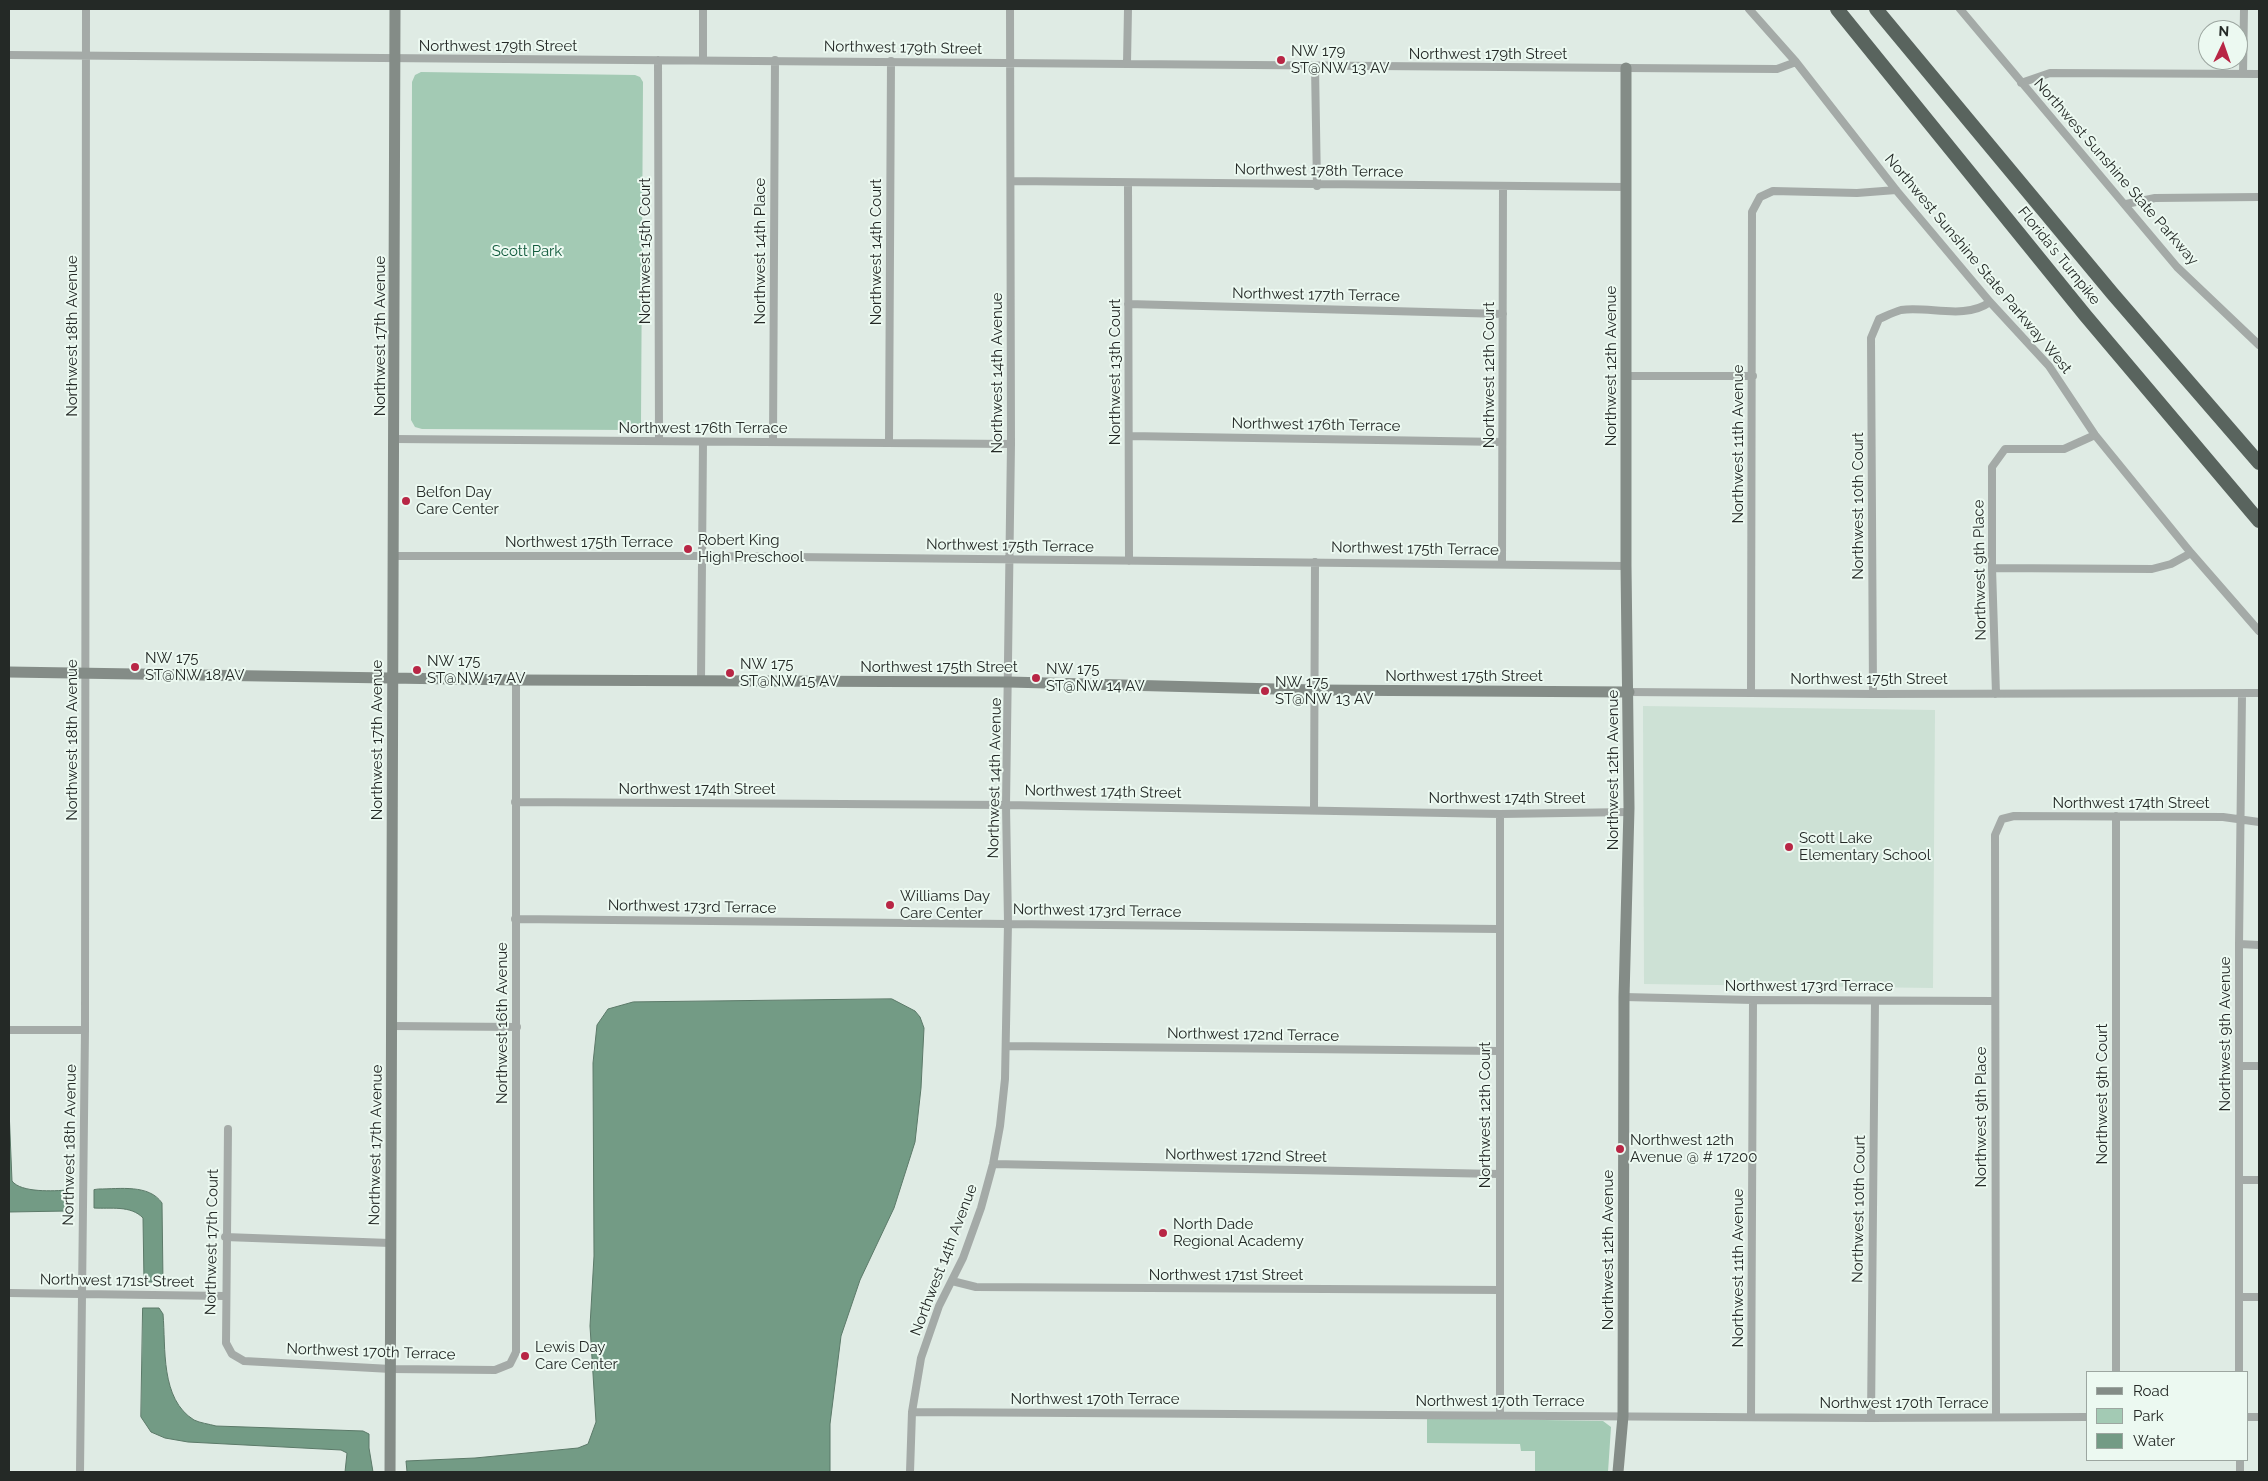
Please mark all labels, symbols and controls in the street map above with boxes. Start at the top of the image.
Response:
north arrow [2198,20,2248,70]
text: N [2218,23,2229,39]
street label: Northwest 179th Street [419,37,577,55]
street label: Northwest 179th Street [824,38,982,58]
place label: NW 179 ST@NW 13 AV [1291,42,1389,77]
street label: Northwest 179th Street [1409,45,1567,63]
marker: NW 179 ST@NW 13 AV [1275,54,1287,66]
street label: Northwest Sunshine State Parkway [2030,75,2202,269]
street label: Northwest Sunshine State Parkway West [1881,150,2075,378]
street label: Northwest 178th Terrace [1234,161,1404,181]
street label: Northwest 15th Court [636,178,654,324]
street label: Northwest 14th Place [751,178,769,324]
street label: Northwest 14th Court [867,179,885,325]
street label: Florida's Turnpike [2014,203,2104,309]
park label: Scott Park [492,242,562,260]
street label: Northwest 18th Avenue [63,255,81,417]
street label: Northwest 17th Avenue [371,256,389,416]
street label: Northwest 177th Terrace [1232,285,1400,305]
street label: Northwest 12th Avenue [1602,286,1620,446]
street label: Northwest 14th Avenue [988,293,1006,453]
street label: Northwest 13th Court [1106,299,1124,445]
street label: Northwest 12th Court [1480,302,1498,448]
street label: Northwest 11th Avenue [1729,364,1747,524]
street label: Northwest 176th Terrace [1231,415,1401,435]
street label: Northwest 176th Terrace [619,419,787,437]
street label: Northwest 10th Court [1849,432,1867,580]
place label: Belfon Day Care Center [416,483,499,518]
marker: Belfon Day Care Center [400,495,412,507]
street label: Northwest 9th Place [1970,499,1990,641]
place label: Robert King High Preschool [698,531,803,566]
street label: Northwest 175th Terrace [505,533,673,551]
street label: Northwest 175th Terrace [926,536,1094,556]
street label: Northwest 175th Terrace [1331,539,1499,559]
marker: Robert King High Preschool [682,543,694,555]
place label: NW 175 ST@NW 18 AV [145,649,244,684]
place label: NW 175 ST@NW 17 AV [427,652,525,687]
place label: NW 175 ST@NW 15 AV [740,655,839,690]
street label: Northwest 175th Street [860,658,1018,676]
street label: Northwest 18th Avenue [63,659,81,821]
street label: Northwest 17th Avenue [368,660,386,820]
place label: NW 175 ST@NW 14 AV [1046,660,1145,695]
marker: NW 175 ST@NW 18 AV [129,661,141,673]
marker: NW 175 ST@NW 17 AV [411,664,423,676]
marker: NW 175 ST@NW 15 AV [724,667,736,679]
street label: Northwest 175th Street [1385,667,1543,685]
street label: Northwest 175th Street [1790,670,1948,688]
marker: NW 175 ST@NW 14 AV [1030,672,1042,684]
place label: NW 175 ST@NW 13 AV [1275,673,1373,708]
marker: NW 175 ST@NW 13 AV [1259,685,1271,697]
street label: Northwest 12th Avenue [1604,690,1622,850]
street label: Northwest 14th Avenue [985,697,1005,859]
street label: Northwest 174th Street [618,780,776,798]
street label: Northwest 174th Street [1024,782,1182,802]
street label: Northwest 174th Street [1428,789,1586,807]
street label: Northwest 174th Street [2052,794,2210,812]
place label: Scott Lake Elementary School [1799,829,1931,864]
marker: Scott Lake Elementary School [1783,841,1795,853]
place label: Williams Day Care Center [900,887,990,922]
street label: Northwest 173rd Terrace [608,897,776,917]
marker: Williams Day Care Center [884,899,896,911]
street label: Northwest 173rd Terrace [1013,901,1181,921]
street label: Northwest 16th Avenue [493,942,511,1104]
street label: Northwest 9th Avenue [2216,956,2234,1112]
street label: Northwest 173rd Terrace [1725,977,1893,995]
street label: Northwest 9th Court [2093,1024,2111,1164]
street label: Northwest 172nd Terrace [1167,1025,1339,1045]
street label: Northwest 12th Court [1476,1042,1494,1188]
street label: Northwest 9th Place [1972,1047,1990,1187]
street label: Northwest 18th Avenue [60,1064,80,1226]
street label: Northwest 17th Avenue [366,1065,386,1225]
place label: Northwest 12th Avenue @ # 17200 [1630,1131,1757,1166]
street label: Northwest 10th Court [1849,1135,1869,1283]
marker: Northwest 12th Avenue @ # 17200 [1614,1143,1626,1155]
street label: Northwest 172nd Street [1165,1146,1327,1166]
street label: Northwest 17th Court [202,1169,222,1315]
street label: Northwest 12th Avenue [1599,1170,1617,1330]
street label: Northwest 14th Avenue [907,1182,981,1338]
street label: Northwest 11th Avenue [1729,1188,1747,1348]
place label: North Dade Regional Academy [1173,1215,1304,1250]
marker: North Dade Regional Academy [1157,1227,1169,1239]
street label: Northwest 171st Street [1149,1266,1303,1284]
street label: Northwest 171st Street [40,1271,194,1291]
place label: Lewis Day Care Center [535,1338,618,1373]
street label: Northwest 170th Terrace [286,1340,456,1364]
marker: Lewis Day Care Center [519,1350,531,1362]
legend [2086,1371,2248,1461]
text: Road [2133,1382,2169,1400]
street label: Northwest 170th Terrace [1010,1390,1180,1408]
street label: Northwest 170th Terrace [1415,1392,1585,1410]
street label: Northwest 170th Terrace [1819,1394,1989,1412]
text: Park [2133,1407,2164,1425]
text: Water [2133,1432,2175,1450]

